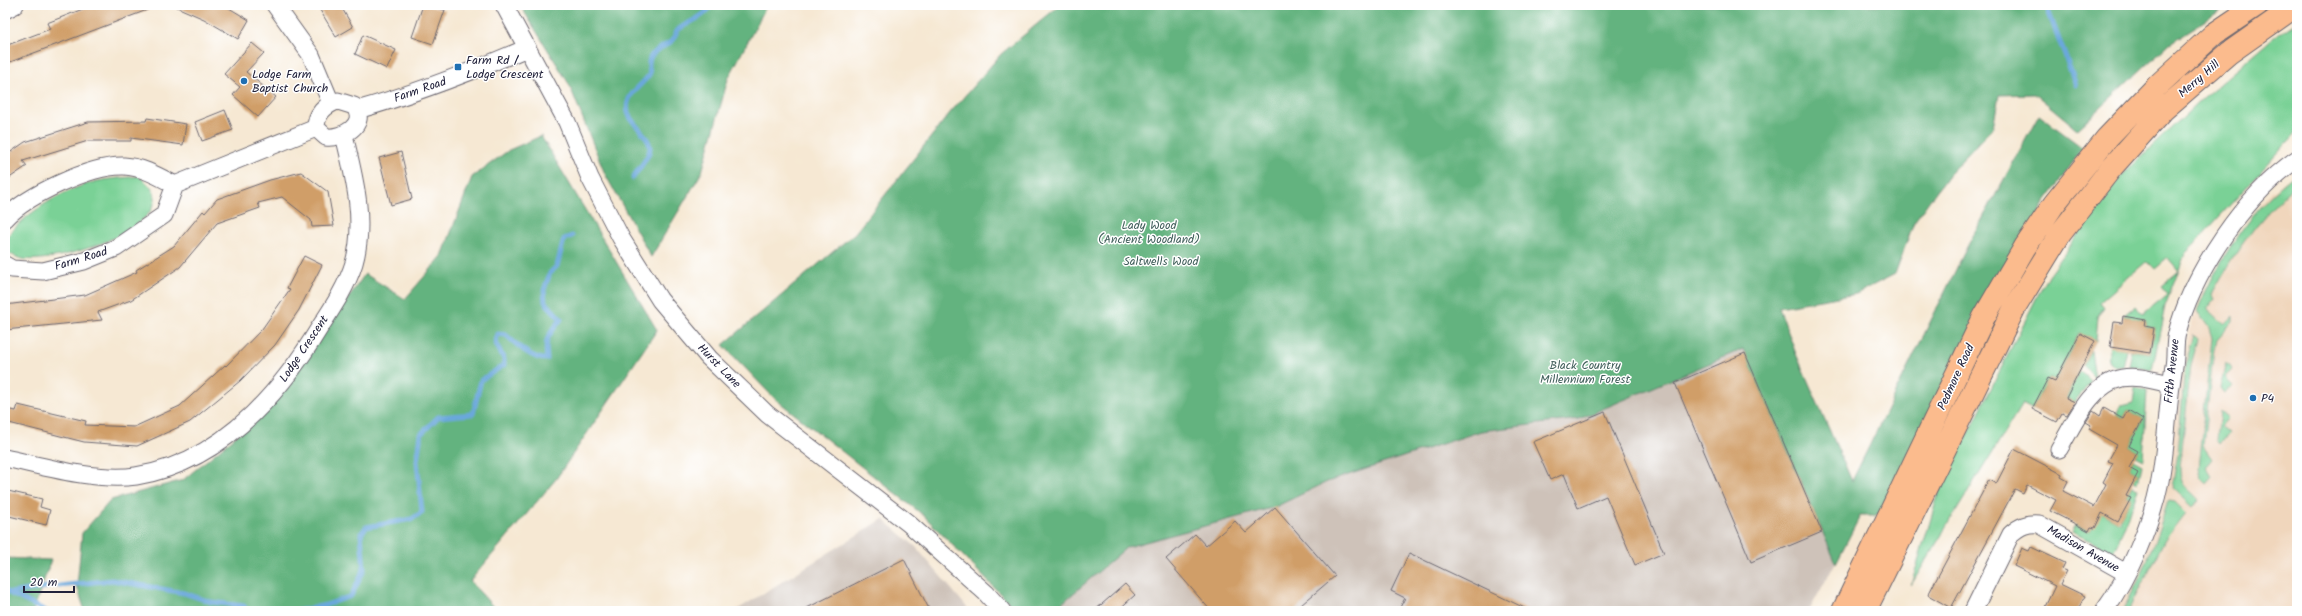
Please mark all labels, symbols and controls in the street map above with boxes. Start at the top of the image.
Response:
place label: Farm Rd / Lodge Crescent [466,51,544,84]
street label: Merry Hill [2174,55,2224,103]
marker: Farm Rd / Lodge Crescent [453,62,463,72]
place label: Lodge Farm Baptist Church [252,65,328,98]
street label: Farm Road [391,72,450,108]
marker: Lodge Farm Baptist Church [239,76,249,86]
park label: Lady Wood (Ancient Woodland) [1098,216,1200,249]
street label: Farm Road [52,242,111,276]
park label: Saltwells Wood [1123,252,1200,271]
street label: Lodge Crescent [274,311,334,386]
street label: Fifth Avenue [2159,337,2185,404]
street label: Hurst Lane [693,339,746,393]
street label: Pedmore Road [1932,340,1980,413]
park label: Black Country Millennium Forest [1540,356,1630,389]
place label: P4 [2261,389,2275,408]
marker: P4 [2248,393,2258,403]
street label: Madison Avenue [2043,521,2123,578]
scale bar [24,568,74,594]
text: 20 m [30,573,58,592]

